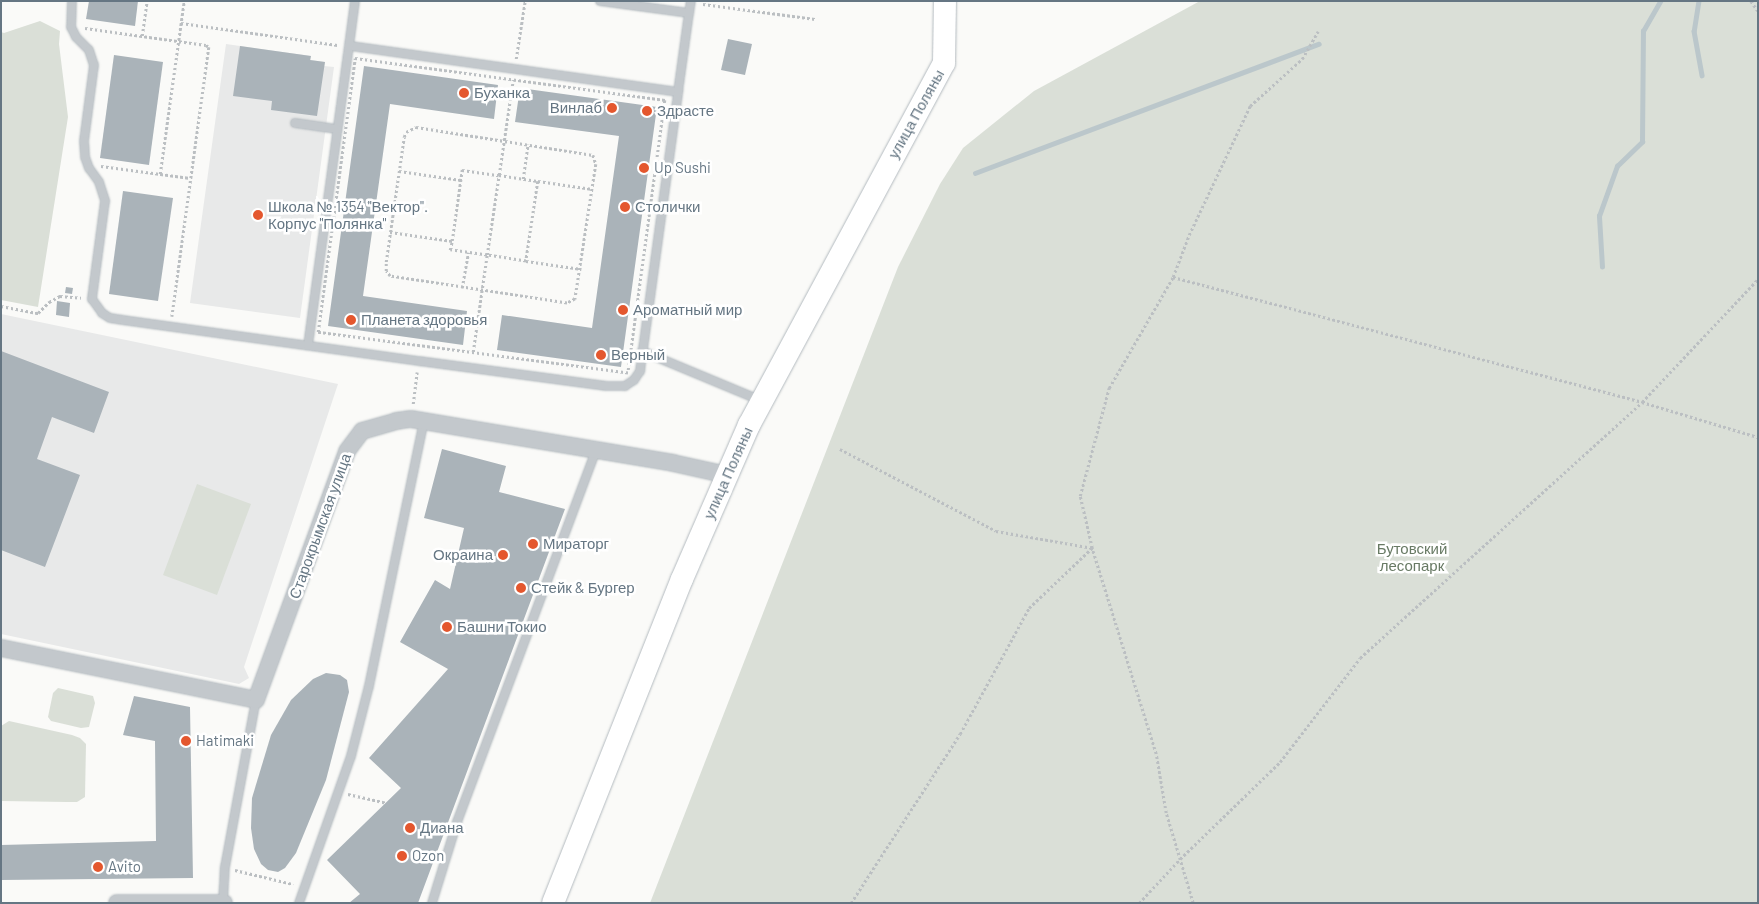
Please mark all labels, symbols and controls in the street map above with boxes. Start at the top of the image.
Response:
street label: улица Поляны [884,66,948,162]
place label: Буханка [474,84,530,102]
marker: Буханка [458,87,470,99]
place label: Винлаб [550,99,602,117]
marker: Винлаб [606,102,618,114]
place label: Здрасте [657,102,714,120]
marker: Здрасте [641,105,653,117]
place label: Up Sushi [654,159,711,177]
marker: Up Sushi [638,162,650,174]
place label: Школа № 1354 "Вектор". Корпус "Полянка" [268,197,428,232]
place label: Столички [635,198,700,216]
marker: Столички [619,201,631,213]
marker: Школа № 1354 "Вектор". Корпус "Полянка" [252,209,264,221]
place label: Ароматный мир [633,301,742,319]
marker: Ароматный мир [617,304,629,316]
place label: Планета здоровья [361,311,487,329]
marker: Планета здоровья [345,314,357,326]
place label: Верный [611,346,665,364]
marker: Верный [595,349,607,361]
street label: улица Поляны [700,424,756,522]
street label: Старокрымская улица [285,451,355,601]
place label: Мираторг [543,535,609,553]
marker: Мираторг [527,538,539,550]
park label: Бутовский лесопарк [1377,539,1447,574]
place label: Окраина [433,546,493,564]
marker: Окраина [497,549,509,561]
place label: Стейк & Бургер [531,579,635,597]
marker: Стейк & Бургер [515,582,527,594]
place label: Башни Токио [457,618,546,636]
marker: Башни Токио [441,621,453,633]
place label: Hatimaki [196,732,254,750]
marker: Hatimaki [180,735,192,747]
place label: Диана [420,819,464,837]
marker: Диана [404,822,416,834]
place label: Ozon [412,847,444,865]
marker: Ozon [396,850,408,862]
place label: Avito [108,858,141,876]
marker: Avito [92,861,104,873]

